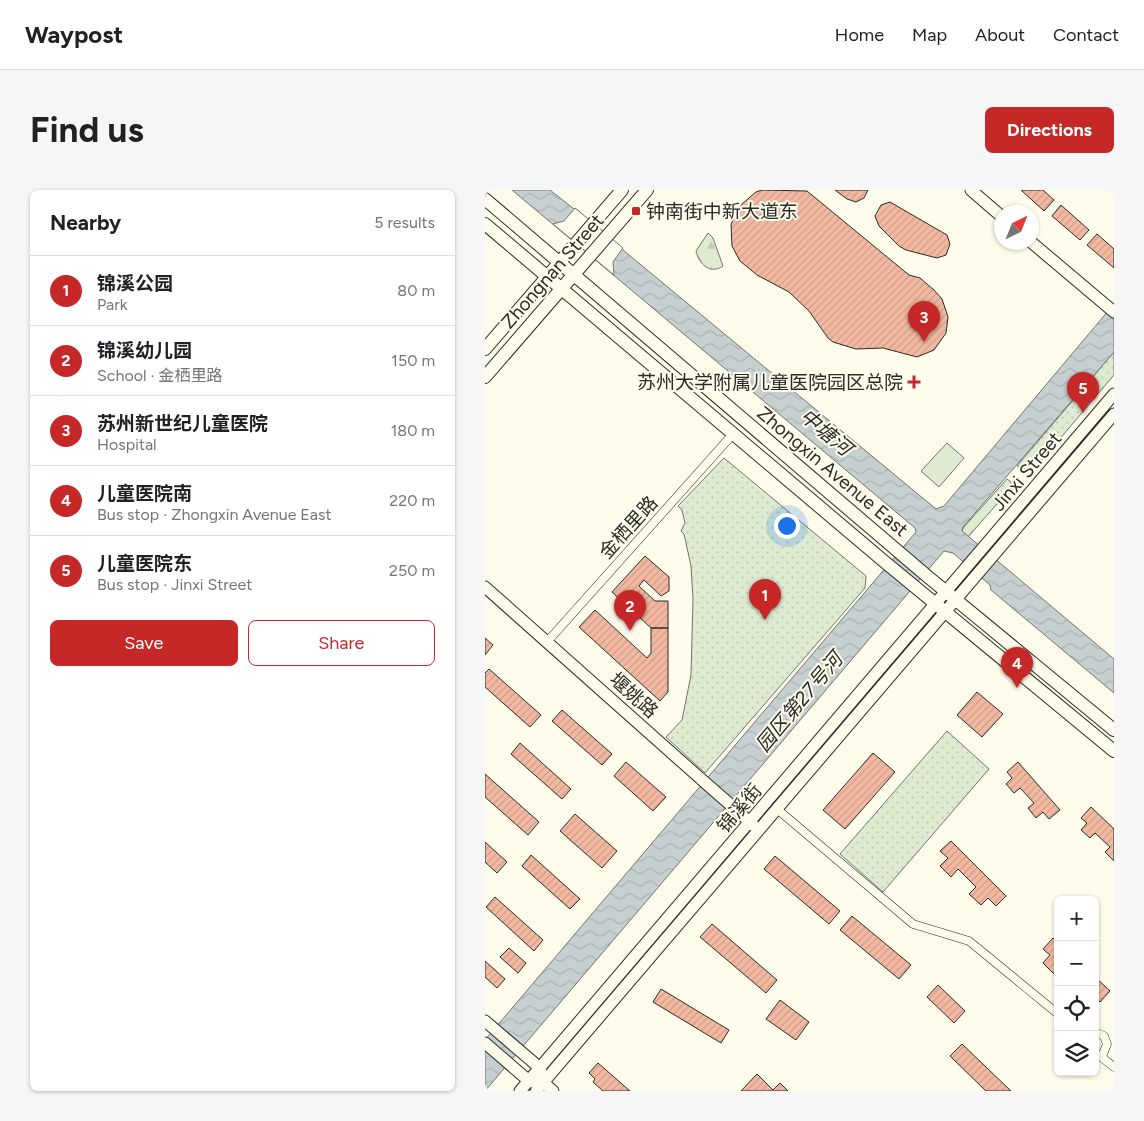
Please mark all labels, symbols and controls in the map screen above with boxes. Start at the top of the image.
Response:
text: Waypost [25,20,123,49]
text: Home [835,24,884,46]
text: Map [912,24,947,46]
text: About [975,24,1025,46]
text: Contact [1053,24,1119,46]
button: Directions [985,107,1114,153]
text: Find us [30,109,144,151]
place label: 钟南街中新大道东 [646,200,798,223]
marker: 钟南街中新大道东 [630,205,642,217]
north arrow [994,205,1039,250]
street label: Zhongnan Street [496,209,608,333]
text: Nearby [50,210,121,235]
text: 5 results [374,213,435,232]
text: 锦溪公园 [97,272,173,295]
text: 1 [63,281,69,300]
text: 80 m [397,281,435,300]
text: Park [97,295,127,314]
pin: 3 [908,301,940,342]
text: 锦溪幼儿园 [97,339,192,362]
text: 2 [61,351,71,370]
text: 150 m [391,351,435,370]
text: School · 金栖里路 [97,366,222,385]
place label: 苏州大学附属儿童医院园区总院 [637,371,903,394]
pin: 5 [1067,372,1099,413]
marker: 苏州大学附属儿童医院园区总院 [907,375,921,389]
street label: Zhongxin Avenue East [752,401,913,541]
water label: 中塘河 [795,404,860,463]
text: 苏州新世纪儿童医院 [97,412,268,435]
text: 3 [62,421,70,440]
text: 180 m [391,421,435,440]
street label: Jinxi Street [987,427,1066,516]
text: Hospital [97,435,157,454]
text: 儿童医院南 [97,482,192,505]
text: 4 [61,491,71,510]
text: 220 m [389,491,435,510]
street label: 金栖里路 [594,491,662,563]
text: Bus stop · Zhongxin Avenue East [97,505,331,524]
your location [774,513,800,539]
text: 儿童医院东 [97,552,192,575]
text: 5 [61,561,71,580]
text: 250 m [389,561,435,580]
text: Bus stop · Jinxi Street [97,575,252,594]
pin: 1 [749,579,781,620]
pin: 2 [614,590,646,631]
button: Save [50,620,238,666]
button: Share [248,620,435,666]
water label: 园区第27号河 [751,645,850,756]
pin: 4 [1001,647,1033,688]
street label: 堰姚路 [605,668,663,723]
street label: 锦溪街 [712,779,767,838]
map controls [1054,896,1099,1076]
button: + [1054,896,1099,941]
button: − [1054,941,1099,986]
button: locate [1054,986,1099,1031]
button: layers [1054,1031,1099,1076]

